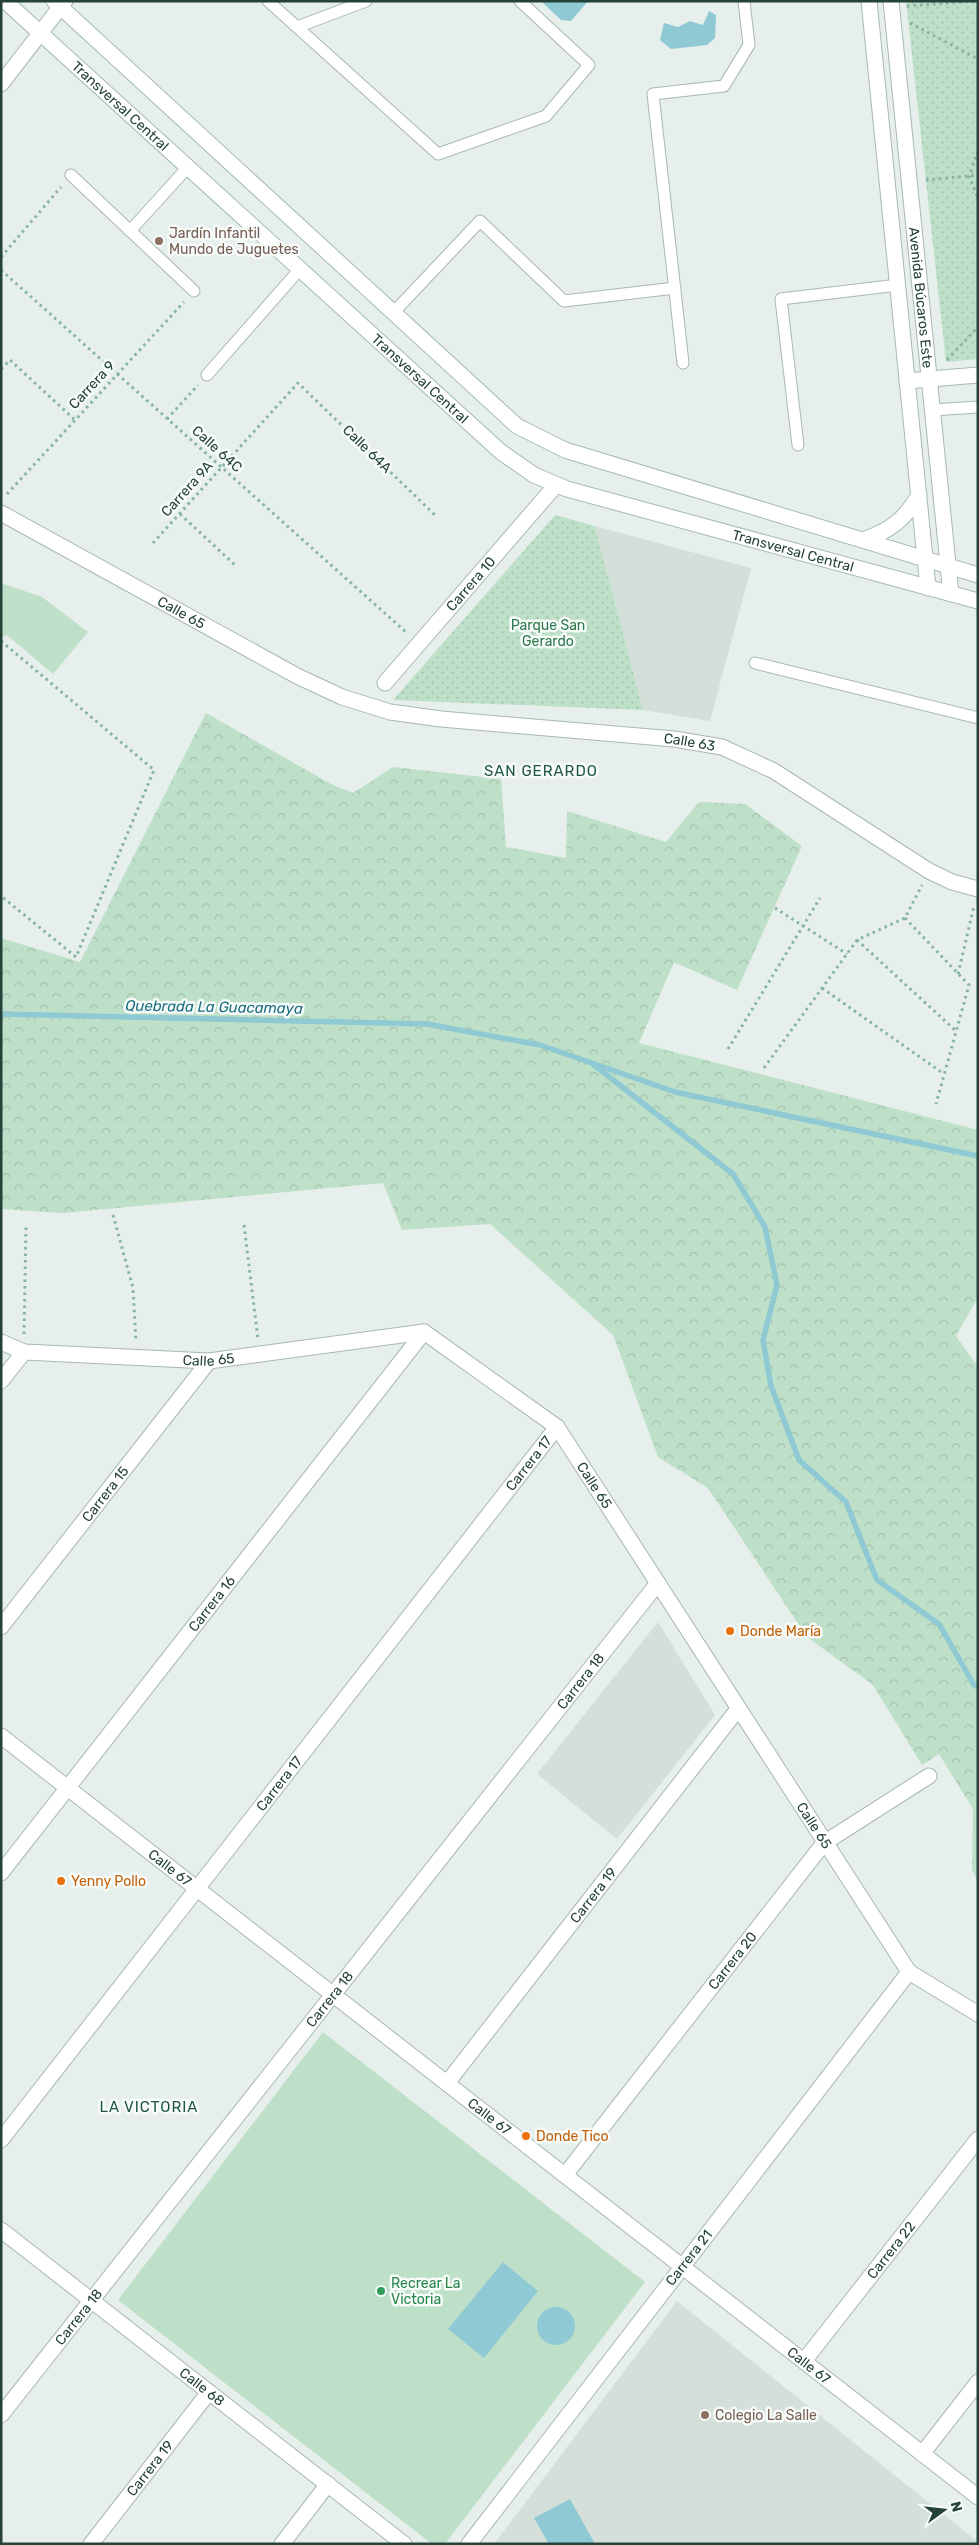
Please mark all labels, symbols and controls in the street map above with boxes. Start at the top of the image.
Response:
street label: Transversal Central [68,58,172,154]
place label: Jardín Infantil Mundo de Juguetes [169,225,299,258]
street label: Avenida Búcaros Este [905,226,937,369]
marker: Jardín Infantil Mundo de Juguetes [153,235,165,247]
street label: Transversal Central [368,330,472,427]
street label: Carrera 9 [65,357,119,413]
street label: Calle 64A [339,421,396,477]
street label: Calle 64C [188,422,246,476]
street label: Carrera 9A [158,457,217,520]
street label: Transversal Central [731,526,856,575]
street label: Carrera 10 [442,553,499,615]
street label: Calle 65 [155,592,208,632]
park label: Parque San Gerardo [511,617,585,650]
street label: Calle 63 [663,730,717,754]
district label: SAN GERARDO [484,762,598,780]
water label: Quebrada La Guacamaya [125,996,303,1018]
street label: Calle 65 [182,1349,236,1370]
street label: Carrera 17 [502,1433,555,1494]
street label: Calle 65 [573,1459,616,1512]
street label: Carrera 15 [78,1463,132,1525]
street label: Carrera 16 [185,1572,239,1635]
place label: Donde María [740,1623,821,1640]
marker: Donde María [724,1625,736,1637]
street label: Carrera 18 [553,1650,608,1713]
street label: Carrera 17 [252,1753,306,1814]
street label: Calle 65 [793,1799,836,1852]
street label: Calle 67 [145,1845,195,1890]
street label: Carrera 19 [566,1864,620,1926]
place label: Yenny Pollo [71,1873,146,1890]
marker: Yenny Pollo [55,1875,67,1887]
street label: Carrera 20 [704,1928,760,1993]
street label: Carrera 18 [302,1968,357,2030]
street label: Calle 67 [464,2094,514,2139]
district label: LA VICTORIA [100,2098,198,2116]
place label: Donde Tico [536,2128,609,2145]
marker: Donde Tico [520,2130,532,2142]
street label: Carrera 22 [863,2218,919,2282]
street label: Carrera 21 [662,2227,716,2289]
place label: Recrear La Victoria [391,2275,460,2308]
street label: Carrera 18 [51,2285,106,2348]
marker: Recrear La Victoria [375,2285,387,2297]
street label: Calle 67 [784,2343,834,2387]
street label: Calle 68 [176,2364,228,2410]
place label: Colegio La Salle [715,2407,817,2424]
marker: Colegio La Salle [699,2409,711,2421]
street label: Carrera 19 [123,2437,177,2499]
north arrow [919,2485,969,2535]
text: N [947,2500,966,2514]

